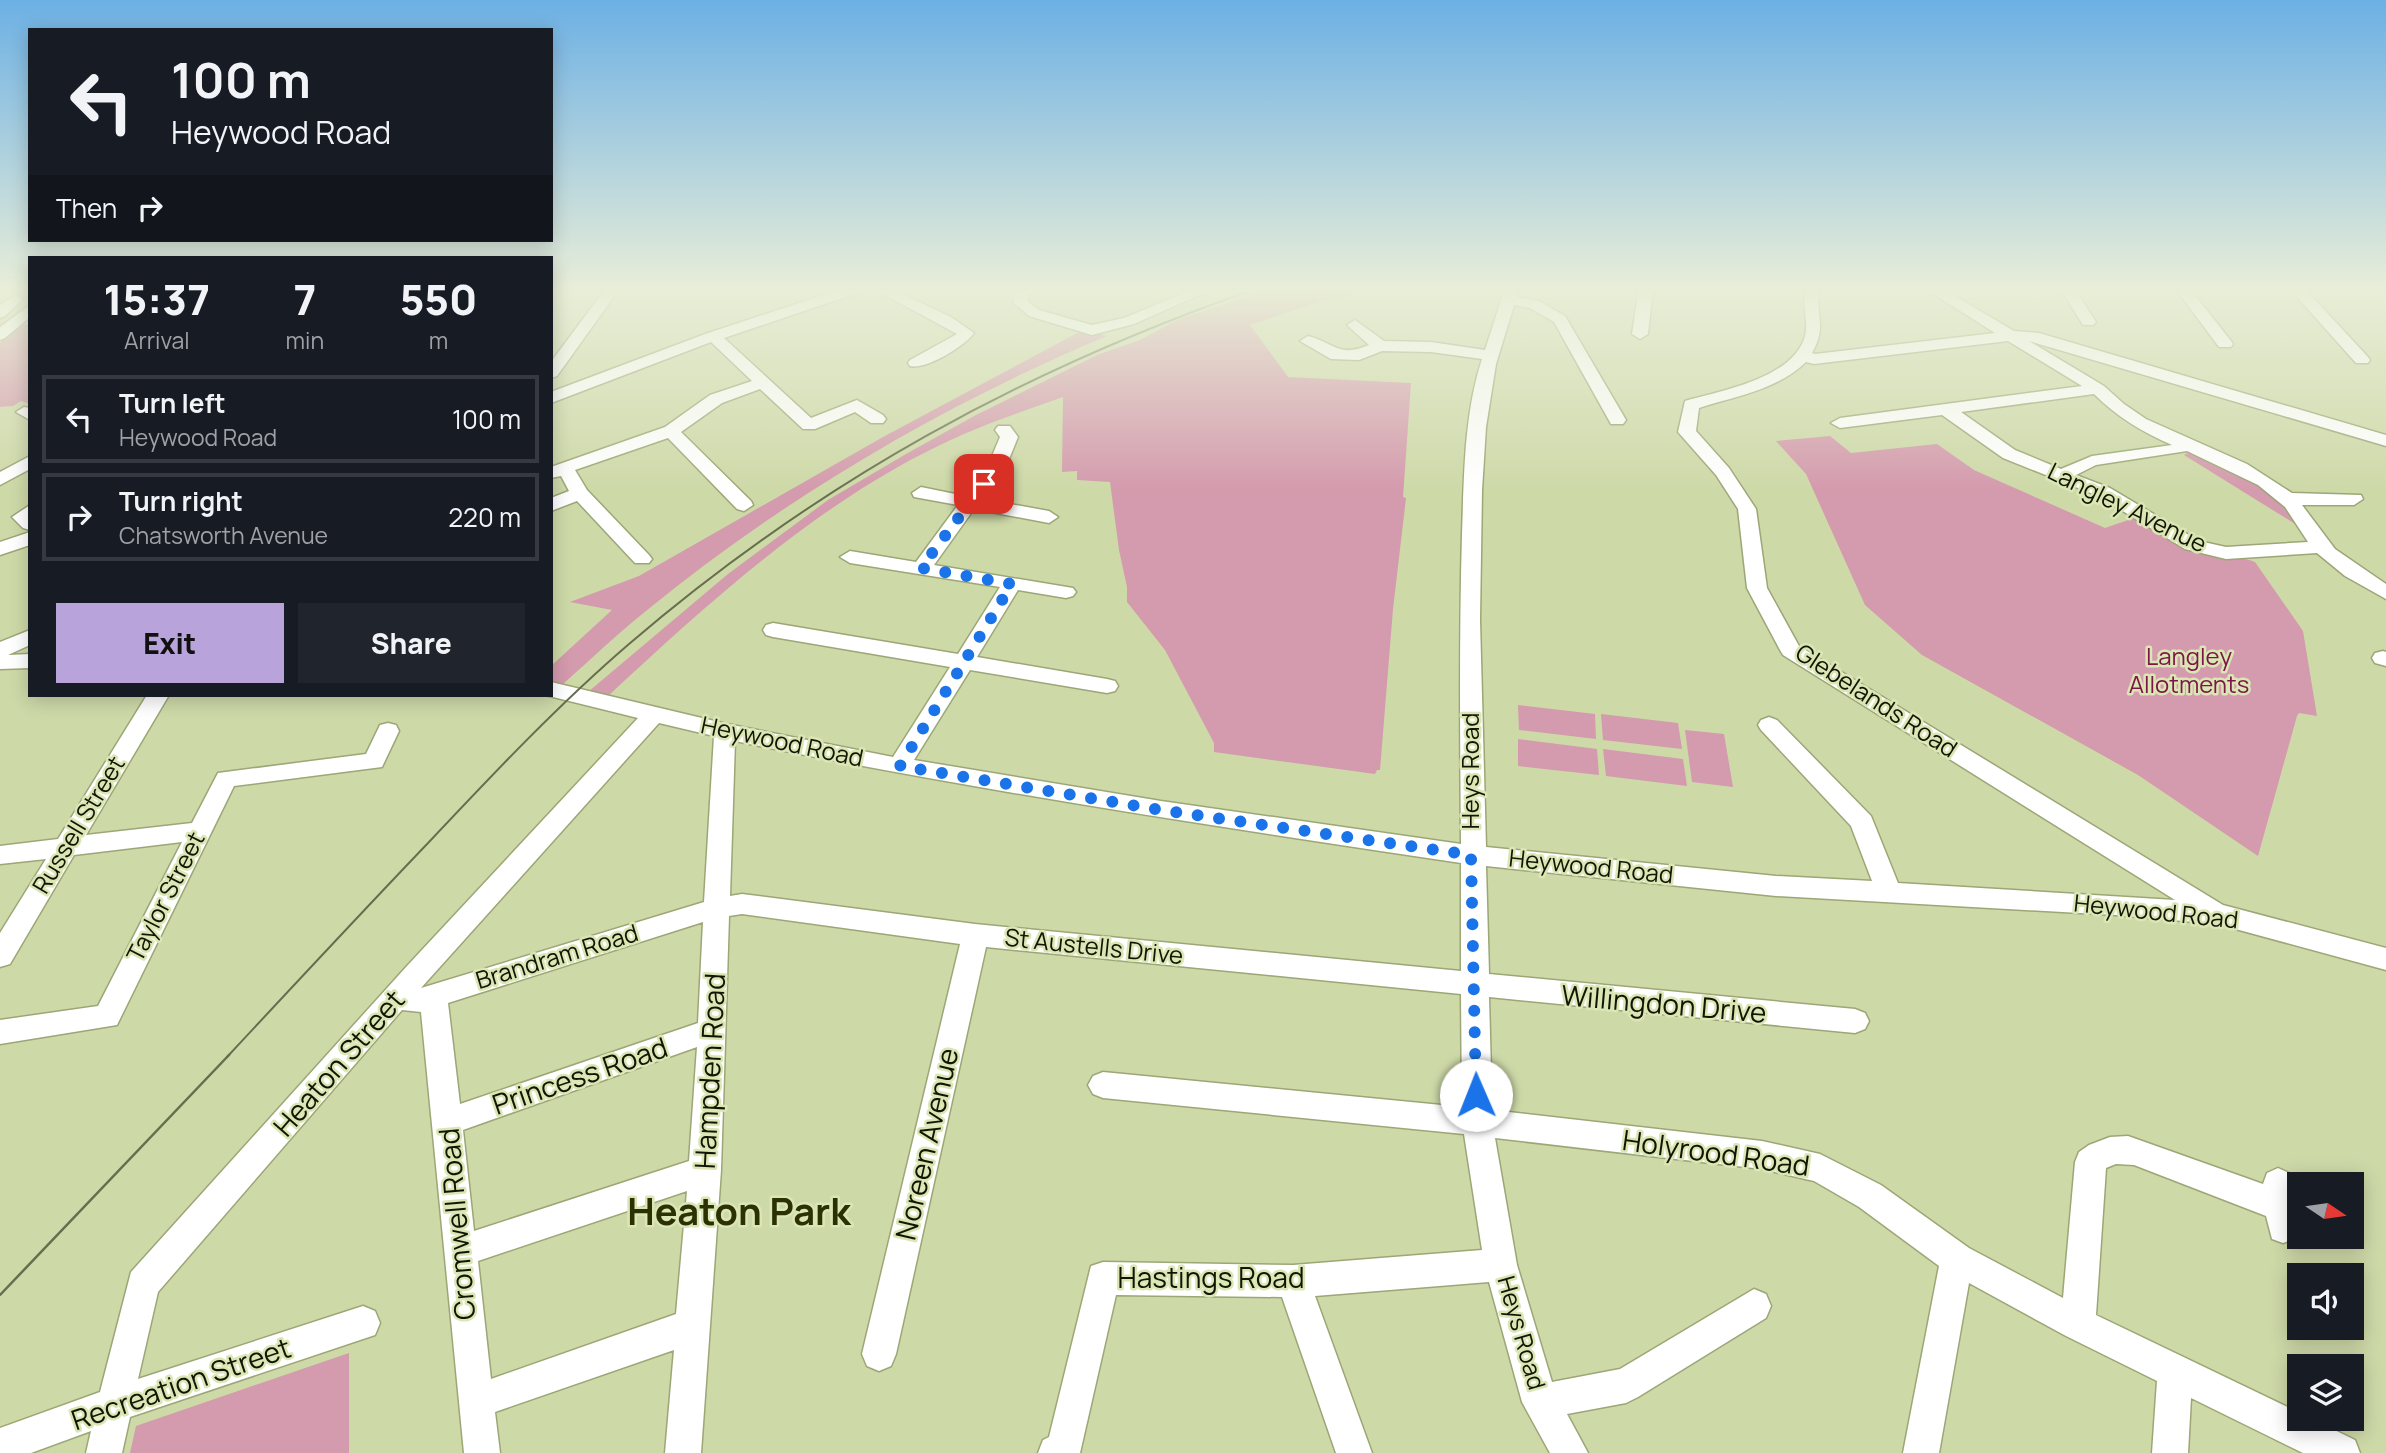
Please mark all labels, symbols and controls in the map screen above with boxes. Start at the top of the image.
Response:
text: 100 m [171,46,311,113]
icon: left [56,56,147,147]
text: Heywood Road [171,110,391,154]
icon: right [131,189,169,227]
text: Then [56,190,117,226]
text: 15:37 [104,270,210,328]
text: 7 [293,270,316,328]
text: 550 [400,270,477,328]
text: Arrival [124,324,190,356]
text: min [286,324,324,356]
text: m [429,324,448,356]
text: Turn left [119,385,226,421]
icon: left [60,400,98,438]
text: 100 m [452,401,521,437]
text: Heywood Road [119,421,277,453]
pin [954,454,1014,514]
street label: Langley Avenue [2043,454,2213,559]
icon: arrive [965,465,1003,503]
text: Turn right [119,483,243,519]
icon: right [60,498,98,536]
text: 220 m [448,499,521,535]
text: Chatsworth Avenue [119,519,328,551]
button: Exit [56,603,284,683]
button: Share [298,603,525,683]
street label: Glebelands Road [1790,635,1964,764]
park label: Langley Allotments [2129,639,2249,700]
street label: Heywood Road [698,707,866,774]
street label: Heys Road [1453,712,1486,830]
street label: Russell Street [24,749,132,899]
street label: Taylor Street [118,826,212,967]
street label: Heywood Road [1507,840,1675,891]
street label: Heywood Road [2072,885,2240,936]
street label: Brandram Road [471,915,642,996]
street label: St Austells Drive [1003,920,1185,971]
street label: Hampden Road [685,972,733,1170]
street label: Willingdon Drive [1560,975,1768,1031]
street label: Heaton Street [264,981,412,1144]
street label: Princess Road [487,1027,672,1123]
street label: Noreen Avenue [885,1044,967,1244]
position arrow [1439,1058,1513,1132]
street label: Holyrood Road [1620,1120,1812,1184]
street label: Cromwell Road [429,1127,483,1322]
north arrow [2287,1172,2364,1250]
map controls [2287,1172,2364,1431]
district label: Heaton Park [627,1184,852,1236]
street label: Hastings Road [1117,1258,1305,1296]
button: sound [2287,1263,2364,1340]
street label: Heys Road [1490,1272,1554,1393]
street label: Recreation Street [66,1328,295,1438]
button: layers [2287,1354,2364,1431]

